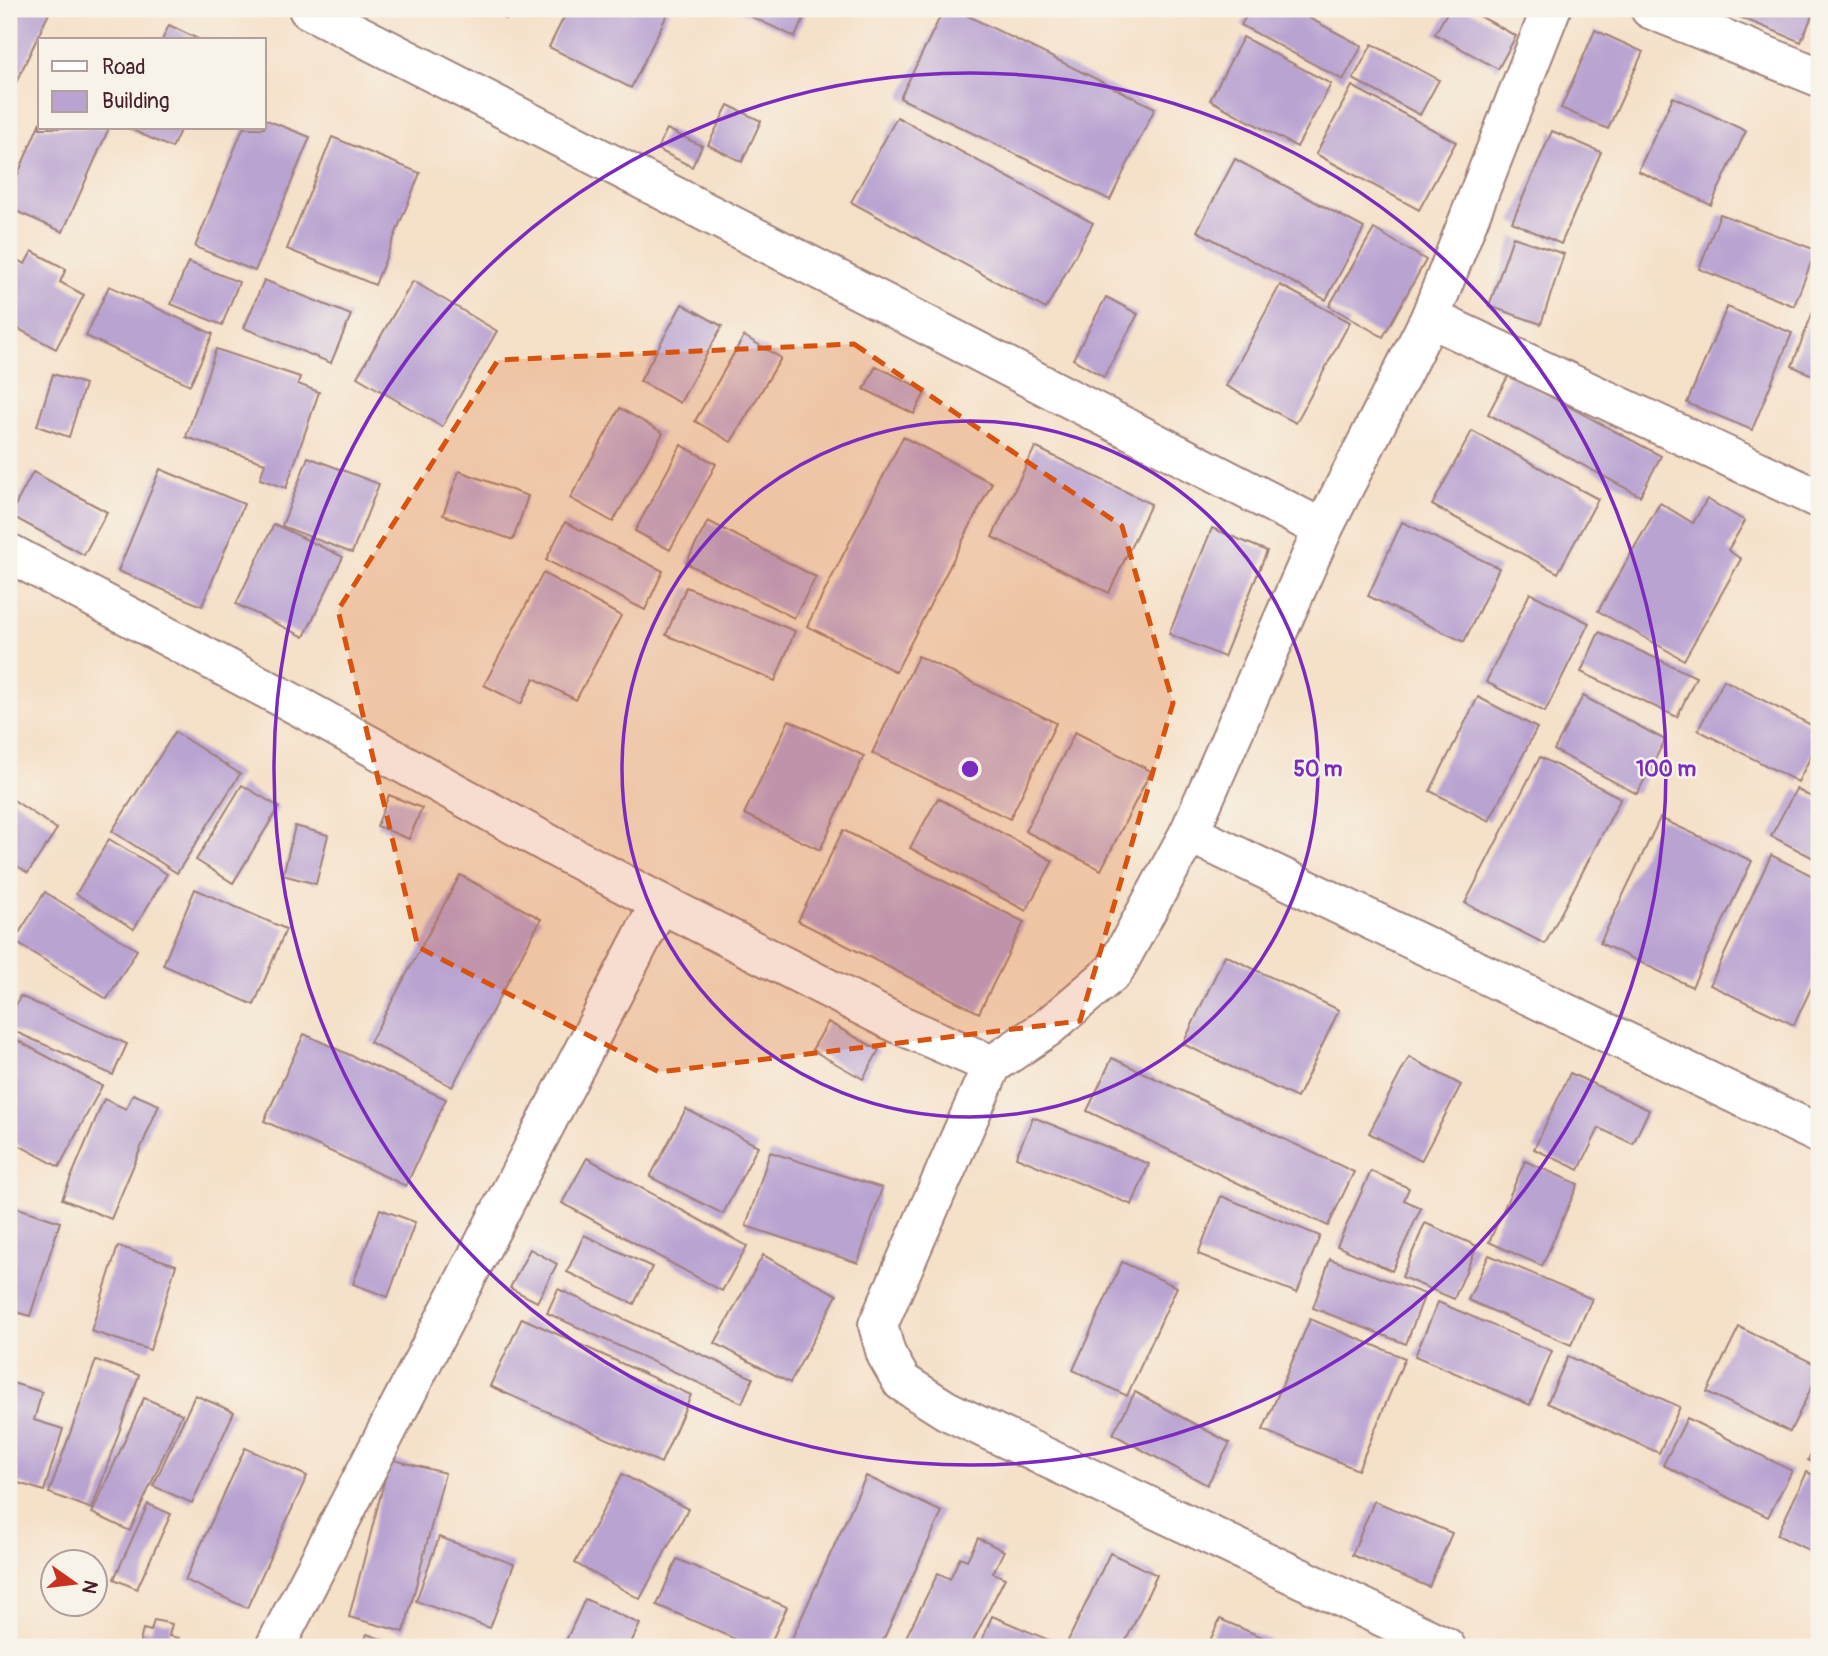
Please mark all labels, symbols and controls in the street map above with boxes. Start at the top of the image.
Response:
legend [38,38,266,130]
text: Road [102,54,146,81]
text: Building [102,88,169,115]
text: 50 m [1294,756,1343,783]
text: 100 m [1636,756,1696,783]
centre of rings [958,757,982,781]
north arrow [38,1548,108,1618]
text: N [76,1578,103,1596]

